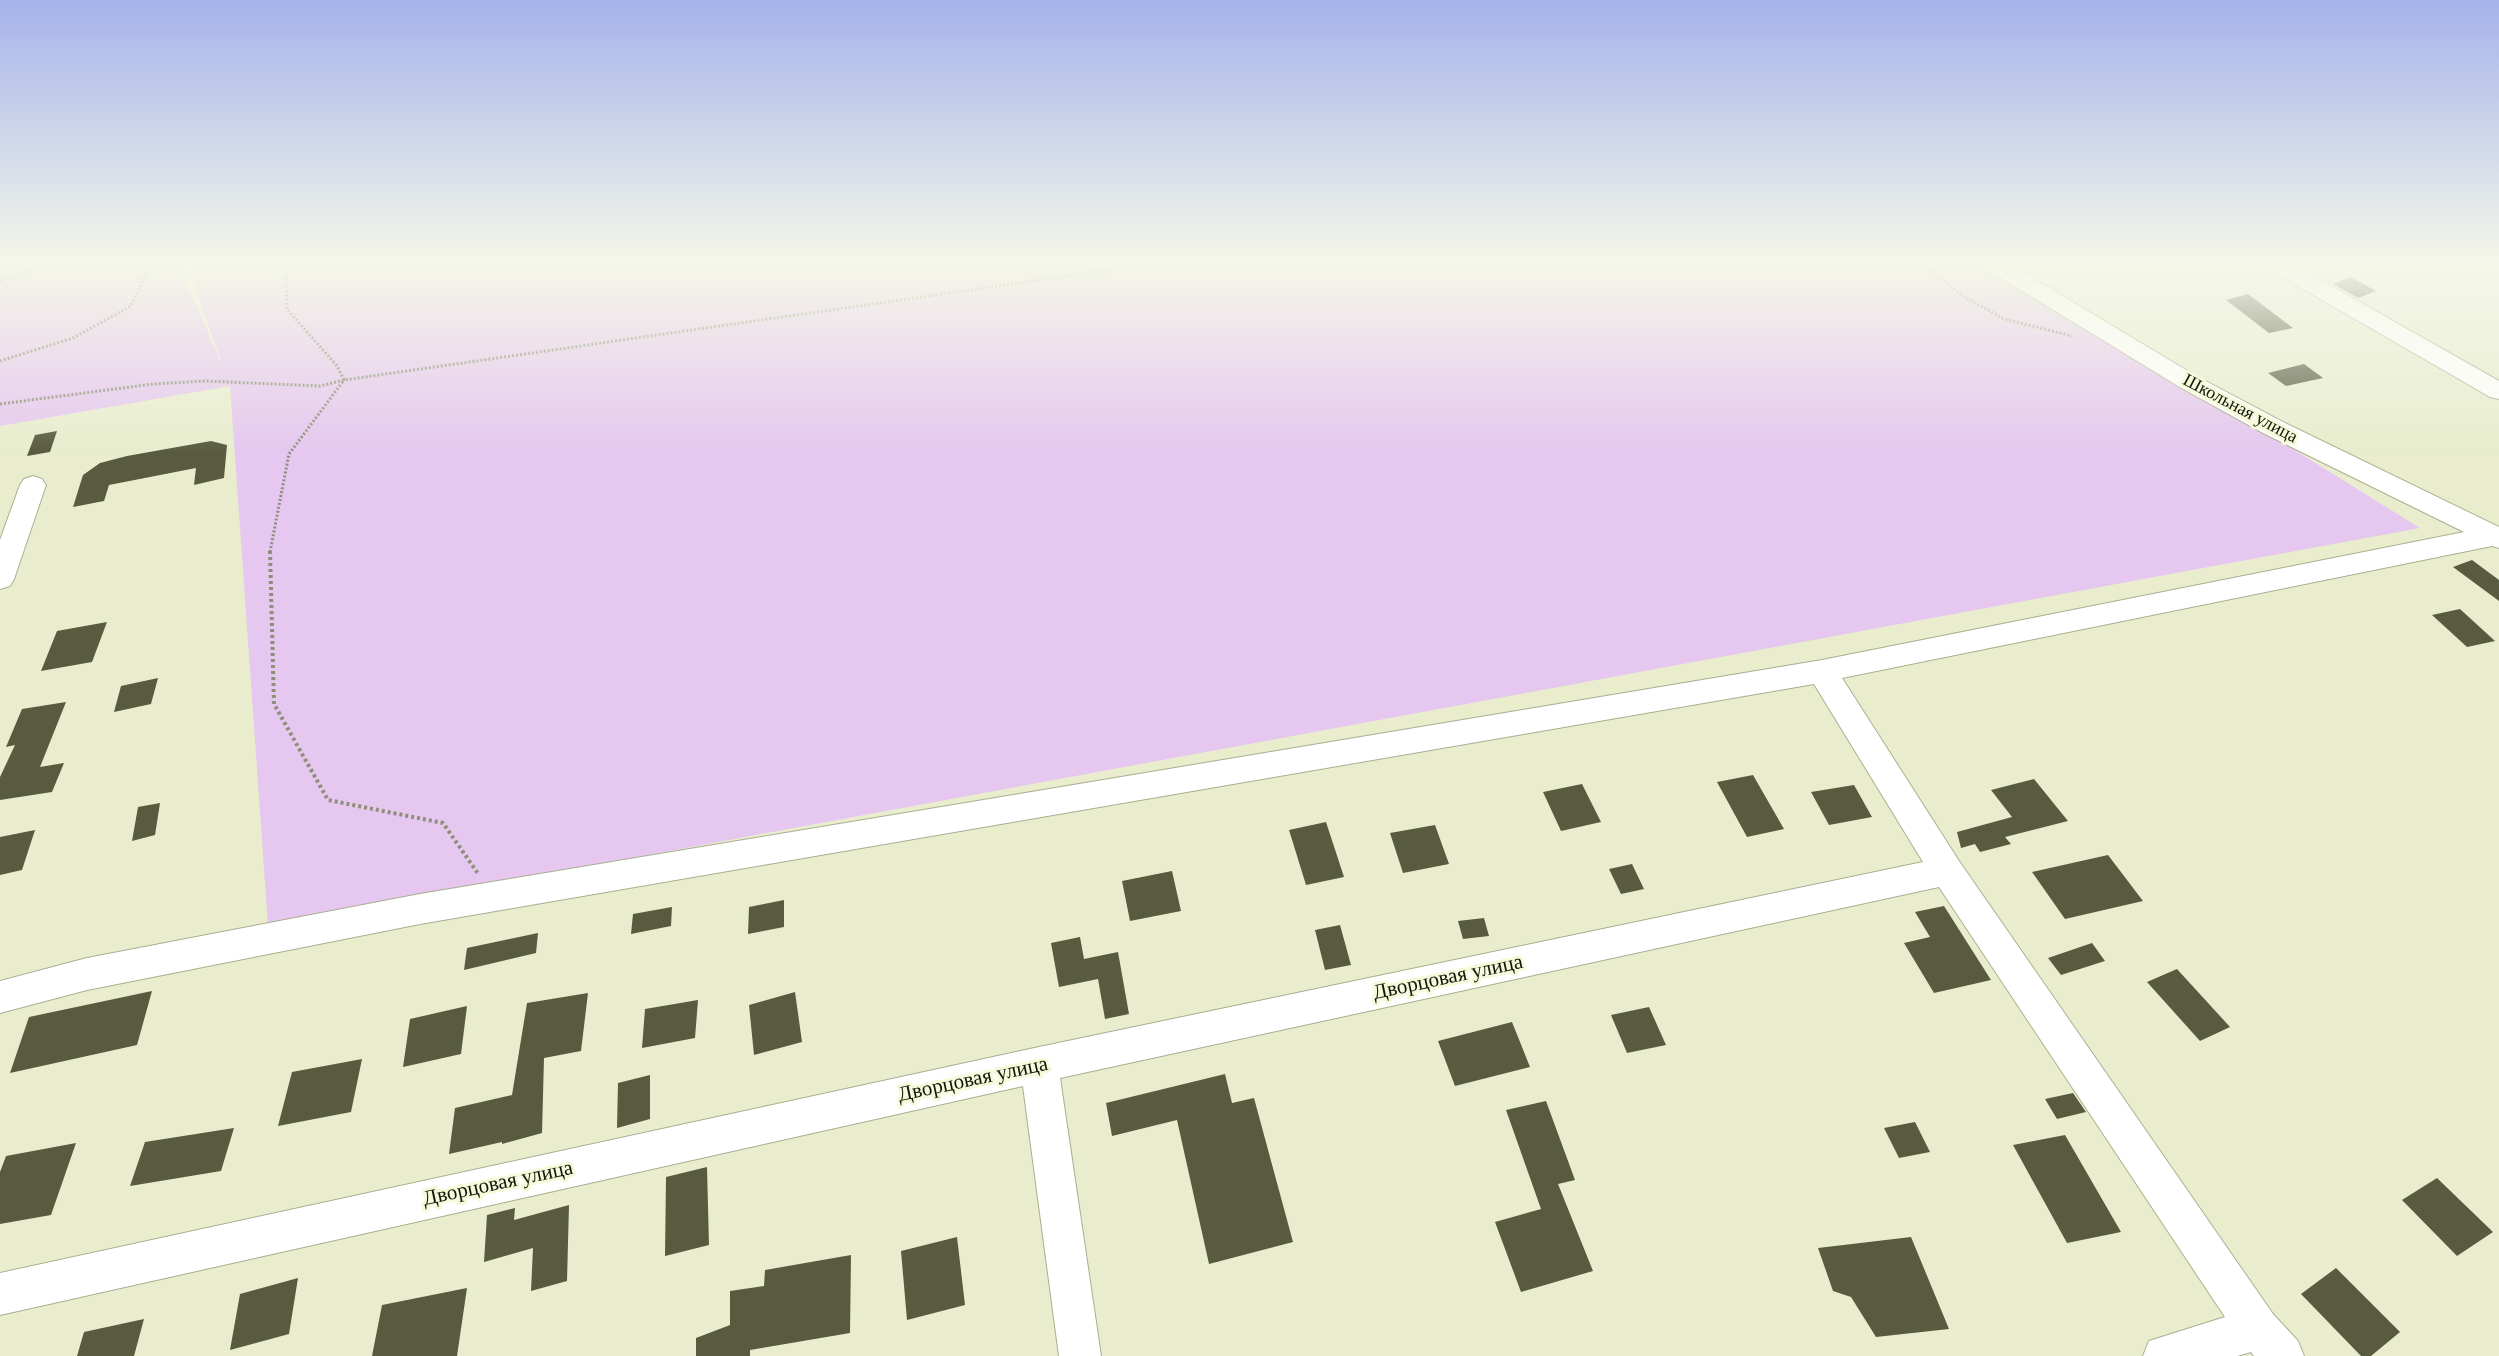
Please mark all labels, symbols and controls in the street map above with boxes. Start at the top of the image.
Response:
street label: Школьная улица [2179,370,2301,448]
street label: Дворцовая улица [1371,950,1525,1006]
street label: Дворцовая улица [896,1052,1050,1108]
street label: Дворцовая улица [421,1156,575,1212]

